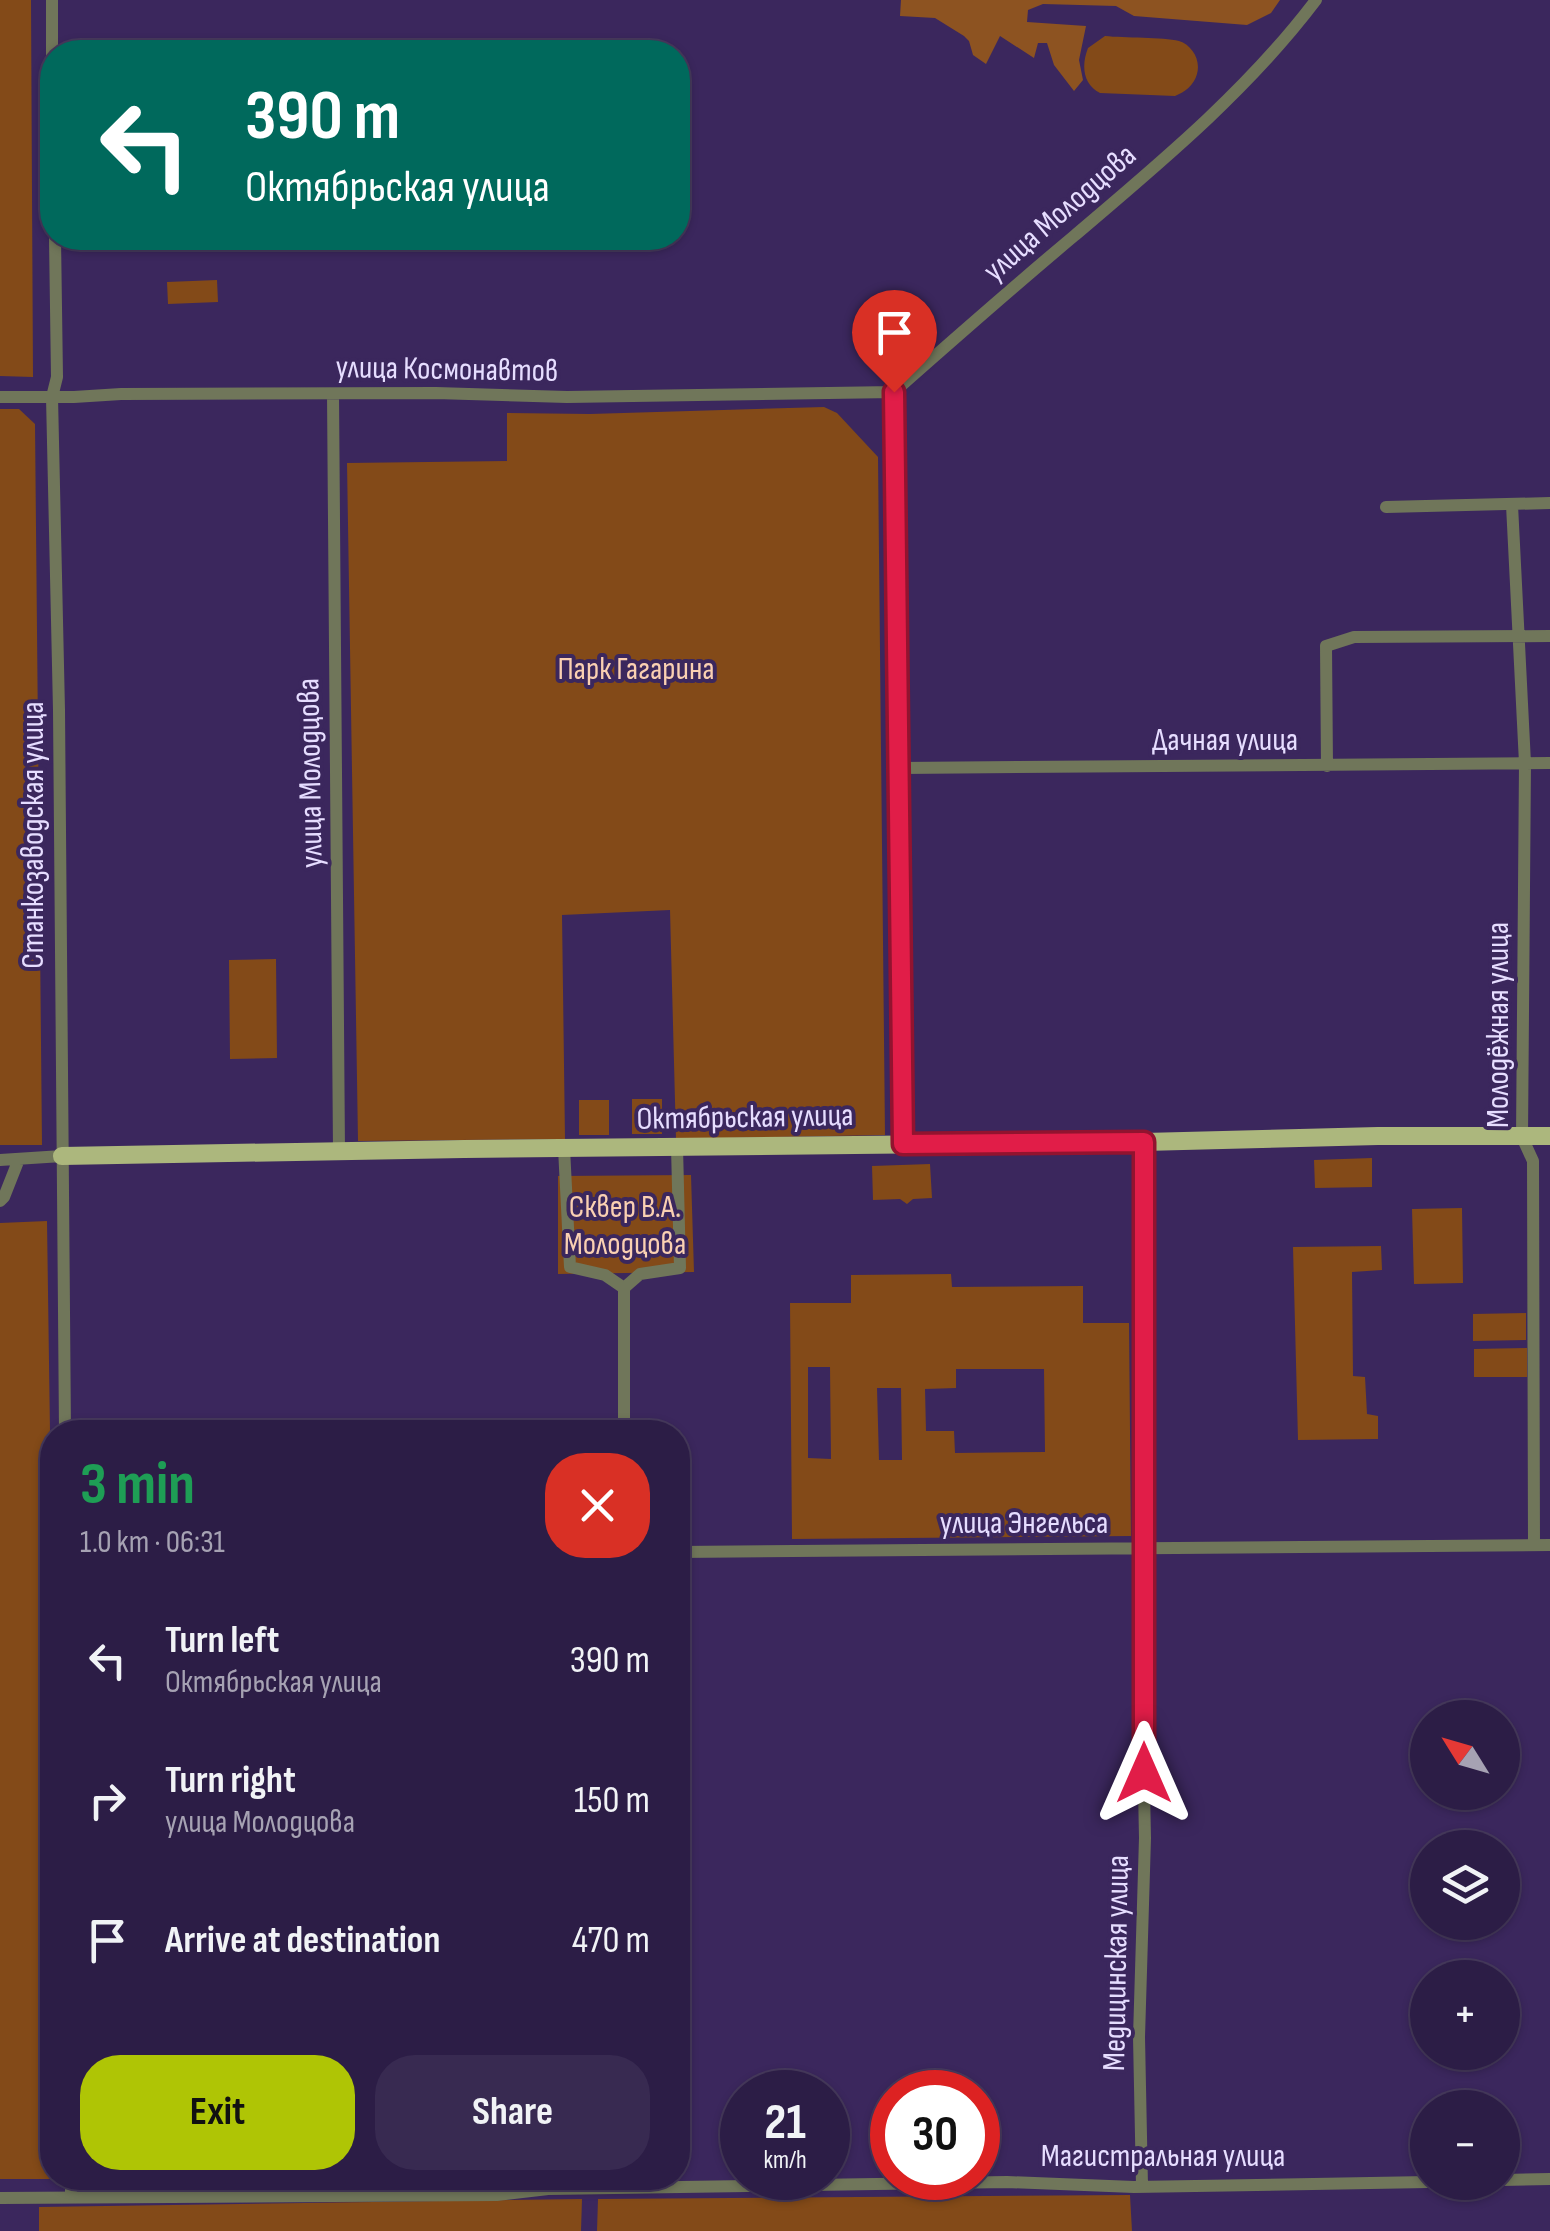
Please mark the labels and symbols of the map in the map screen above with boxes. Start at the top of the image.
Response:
street label: улица Молодцова [975,136,1144,290]
pin [852,290,937,393]
street label: улица Космонавтов [335,348,559,391]
park label: Парк Гагарина [557,650,715,689]
street label: улица Молодцова [289,678,332,868]
street label: Станкозаводская улица [14,701,53,969]
street label: Дачная улица [1152,721,1298,760]
street label: Молодёжная улица [1479,922,1518,1128]
street label: Октябрьская улица [636,1096,854,1139]
park label: Сквер В.А. Молодцова [564,1188,686,1264]
street label: улица Энгельса [940,1504,1108,1543]
north arrow [1410,1700,1520,1810]
position arrow [1092,1721,1196,1825]
street label: Медицинская улица [1095,1855,1138,2071]
speed limit sign: 30 [870,2070,1000,2200]
street label: Магистральная улица [1041,2137,1285,2176]

